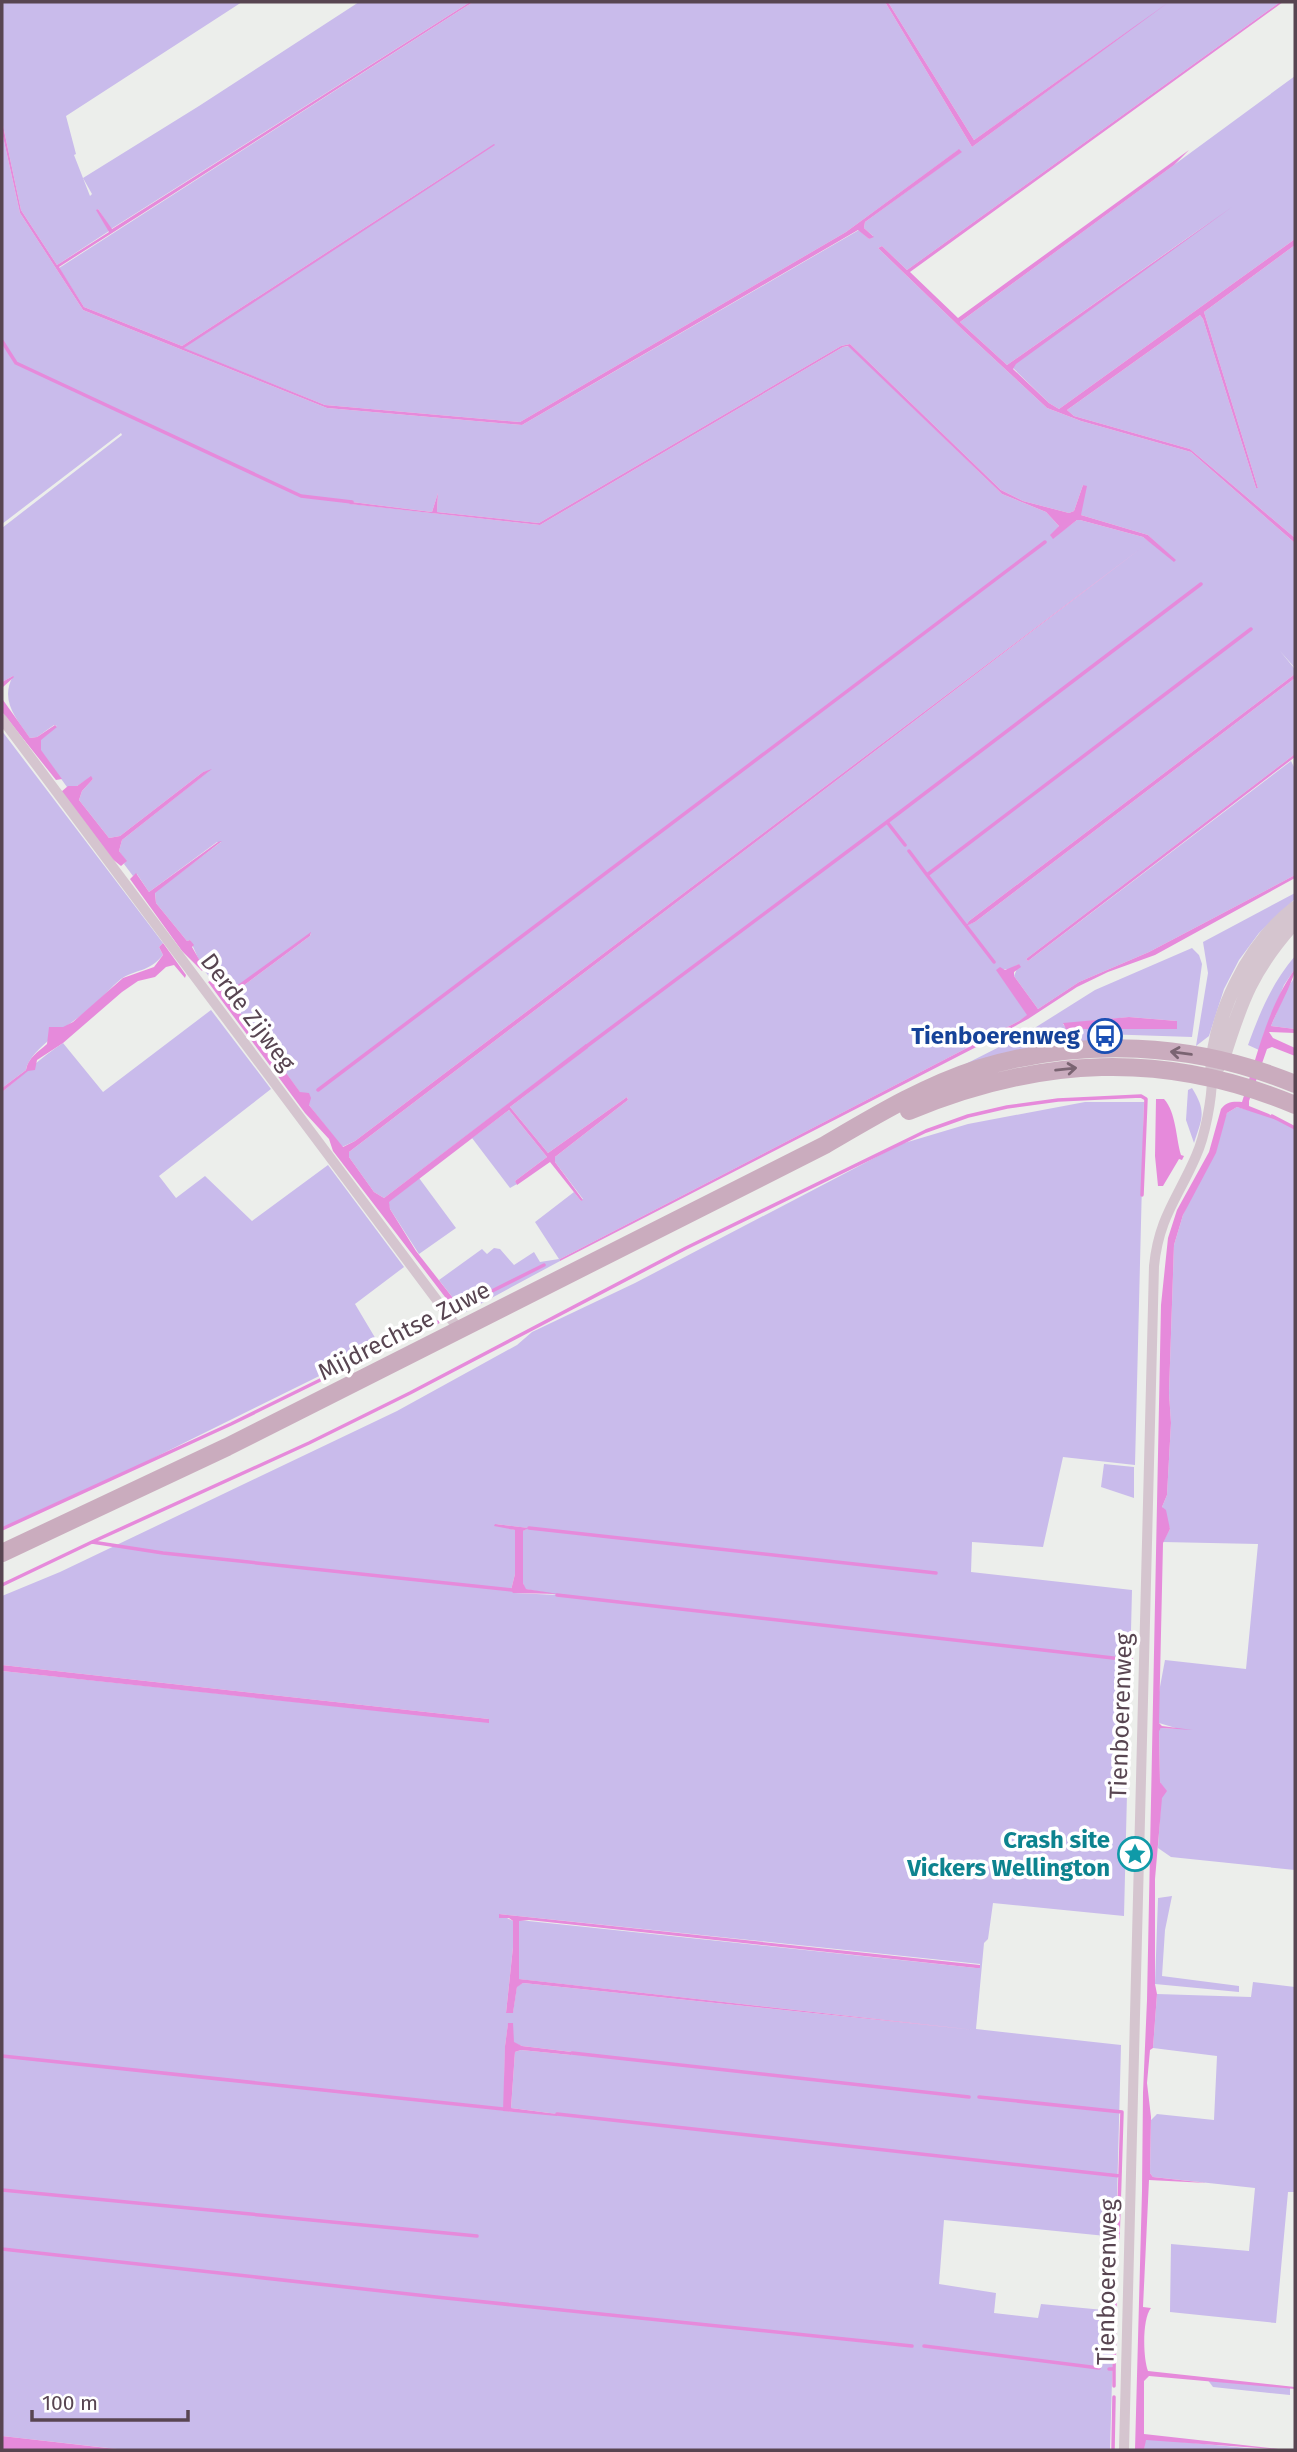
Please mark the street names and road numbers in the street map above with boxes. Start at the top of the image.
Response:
street label: Derde Zijweg [195,948,302,1077]
street label: Mijdrechtse Zuwe [313,1276,495,1386]
street label: Tienboerenweg [1104,1632,1138,1800]
street label: Tienboerenweg [1092,2198,1122,2365]

